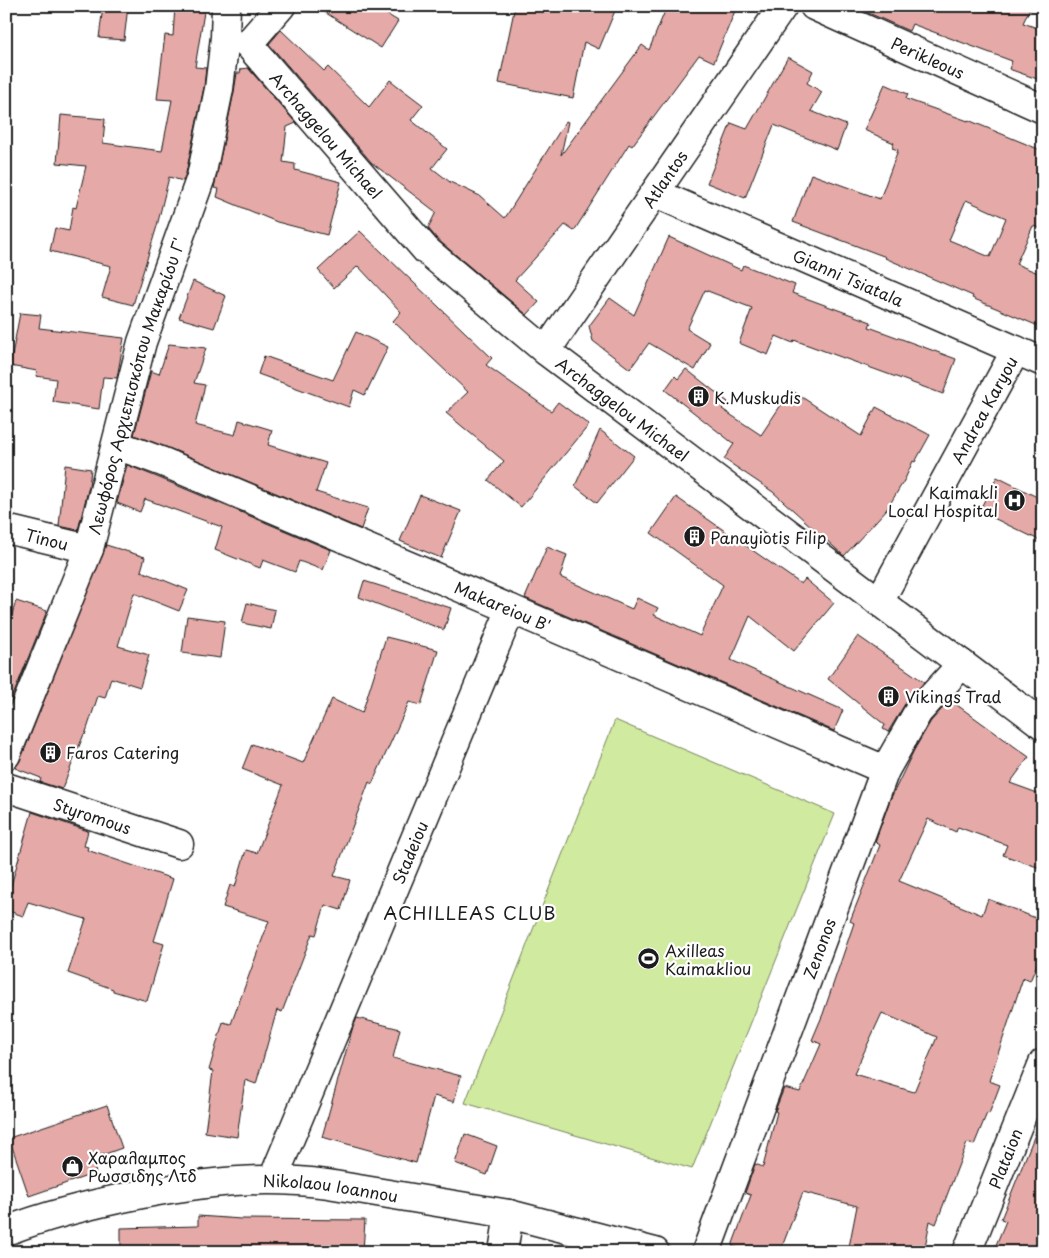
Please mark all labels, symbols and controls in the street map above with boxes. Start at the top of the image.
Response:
street label: Perikleous [888,30,968,84]
street label: Archaggelou Michael [265,66,388,203]
street label: Atlantos [636,145,693,212]
street label: Λεωφόρος Αρχιεπισκόπου Μακαρίου Γ' [81,234,190,537]
street label: Gianni Tsiatala [789,243,908,312]
street label: Archaggelou Michael [551,351,694,467]
street label: Andrea Karyou [945,352,1023,468]
building icon: K.Muskudis [686,385,710,409]
place label: K.Muskudis [714,385,801,409]
place label: Kaimakli Local Hospital [888,480,998,522]
hospital icon: Kaimakli Local Hospital [1002,489,1026,513]
street label: Tinou [23,522,71,556]
building icon: Panayiotis Filip [682,525,706,549]
place label: Panayiotis Filip [710,525,826,549]
street label: Makareiou B' [451,575,555,637]
building icon: Vikings Trad [877,684,901,708]
place label: Vikings Trad [905,684,1002,708]
building icon: Faros Catering [38,740,62,764]
place label: Faros Catering [66,740,179,764]
street label: Styromous [51,792,134,839]
street label: Stadeiou [386,817,433,888]
district label: ACHILLEAS CLUB [383,899,557,926]
street label: Zenonos [797,914,841,982]
place label: Axilleas Kaimakliou [665,938,751,980]
sports icon: Axilleas Kaimakliou [637,947,661,971]
street label: Plataion [982,1125,1028,1192]
place label: Χαραλαμπος Ρωσσιδης Λτδ [88,1145,196,1187]
shop icon: Χαραλαμπος Ρωσσιδης Λτδ [60,1154,84,1178]
street label: Nikolaou Ioannou [263,1168,400,1207]

